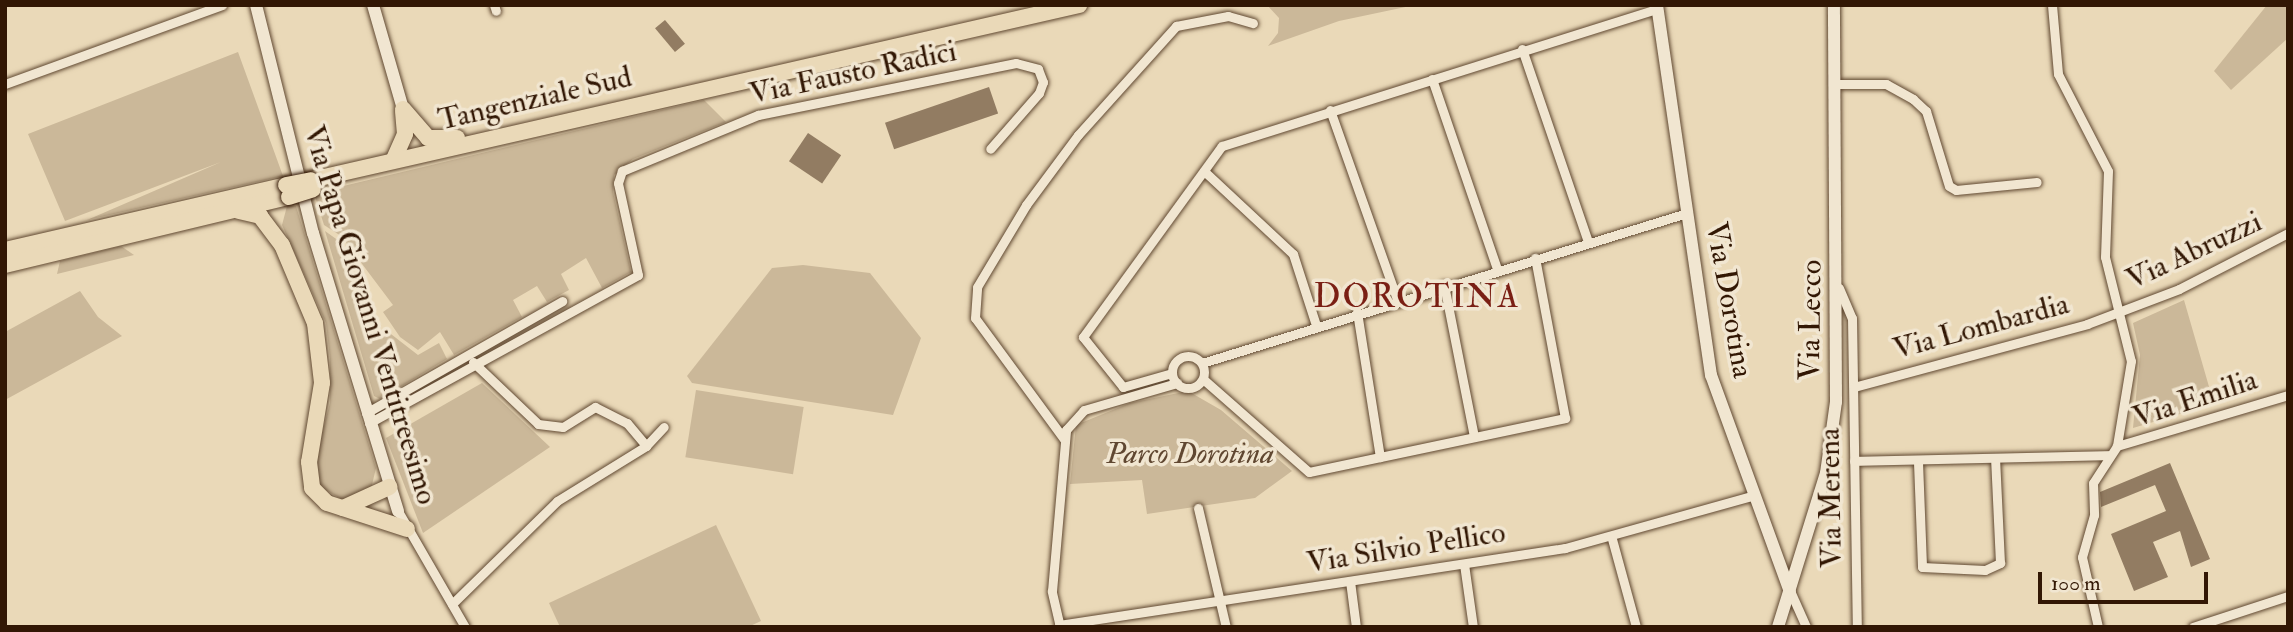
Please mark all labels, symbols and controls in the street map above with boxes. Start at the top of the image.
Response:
street label: Via Fausto Radici [746,33,960,113]
street label: Tangenziale Sud [435,59,635,139]
street label: Via Papa Giovanni Ventitreesimo [295,121,445,509]
street label: Via Abruzzi [2121,204,2267,298]
street label: Via Dorotina [1698,219,1760,381]
street label: Via Lecco [1792,259,1830,381]
district label: DOROTINA [1315,277,1519,317]
street label: Via Lombardia [1889,286,2073,368]
street label: Via Emilia [2128,362,2262,436]
street label: Via Merena [1812,428,1850,568]
park label: Parco Dorotina [1106,436,1274,472]
street label: Via Silvio Pellico [1304,515,1508,581]
scale bar [2041,558,2211,602]
text: 100 m [2051,570,2101,597]

